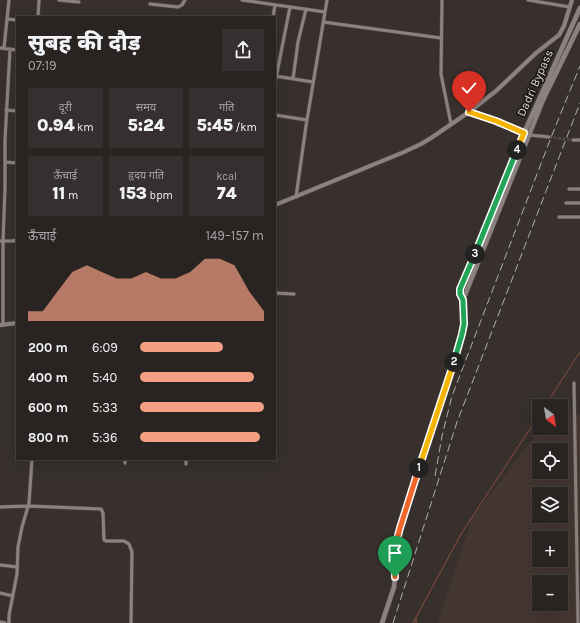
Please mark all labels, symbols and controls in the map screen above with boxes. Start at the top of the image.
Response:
button: share [222,29,264,71]
text: सुबह की दौड़ [28,30,141,56]
street label: Dadri Bypass [514,47,556,119]
text: 07:19 [28,58,57,73]
pin [452,71,486,112]
icon: check [458,77,480,99]
text: दूरी [59,101,72,114]
text: समय [136,101,156,114]
text: गति [219,101,234,114]
text: 0.94 [37,115,74,135]
text: 5:24 [127,115,165,135]
text: 5:45 [196,115,233,135]
text: km [74,121,94,134]
text: /km [233,121,257,134]
pin: 4 [507,140,527,160]
text: 4 [514,143,520,156]
text: ऊँचाई [53,169,77,182]
text: हृदय गति [128,169,164,182]
text: kcal [216,170,237,183]
text: 11 [52,183,65,203]
text: 153 [119,183,147,203]
text: 74 [217,183,237,203]
text: m [65,189,78,202]
text: bpm [147,189,173,202]
text: ऊँचाई [28,228,56,243]
text: 149–157 m [206,228,264,243]
pin: 3 [465,244,485,264]
text: 3 [472,247,478,260]
text: 200 m [28,340,68,355]
text: 6:09 [92,340,118,355]
pin: 2 [444,352,464,372]
text: 2 [451,355,457,368]
text: 400 m [28,370,68,385]
text: 5:40 [92,370,117,385]
north arrow [532,399,568,435]
map controls [532,399,568,611]
text: 600 m [28,400,68,415]
text: 5:33 [92,400,118,415]
text: 800 m [28,430,68,445]
text: 5:36 [92,430,117,445]
button: locate [532,443,568,479]
pin: 1 [409,458,429,478]
text: 1 [417,461,421,474]
button: layers [532,487,568,523]
button: + [532,531,568,567]
pin [378,536,412,577]
icon: arrive [384,542,406,564]
button: − [532,575,568,611]

